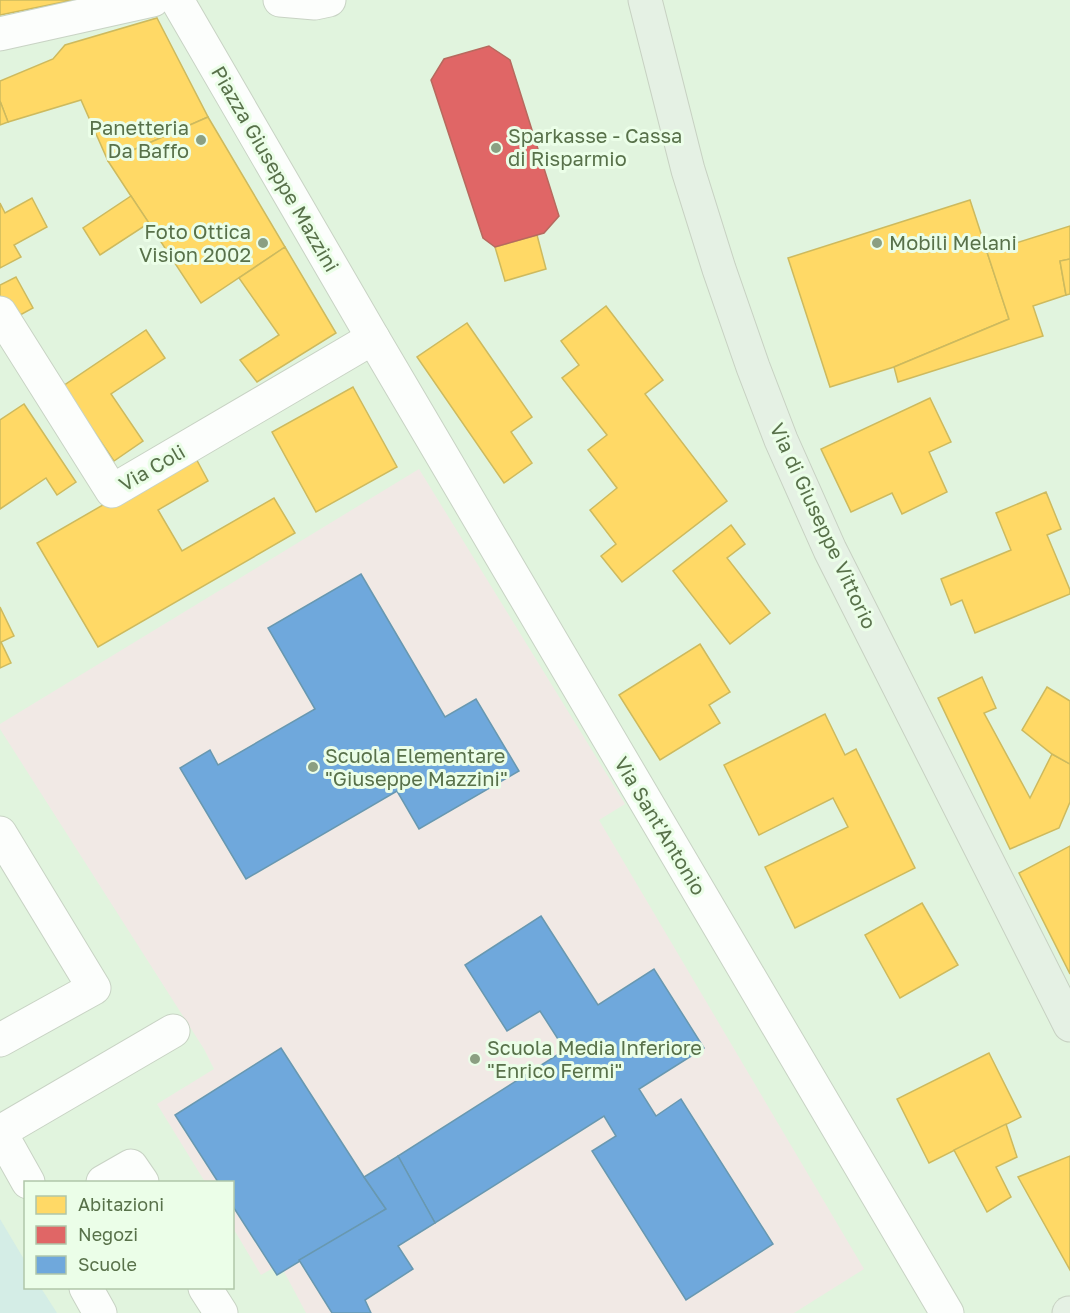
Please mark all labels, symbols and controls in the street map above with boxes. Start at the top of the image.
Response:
street label: Piazza Giuseppe Mazzini [207,61,345,276]
place label: Panetteria Da Baffo [89,115,189,162]
place label: Sparkasse - Cassa di Risparmio [508,123,682,170]
marker: Panetteria Da Baffo [194,133,208,147]
marker: Sparkasse - Cassa di Risparmio [489,141,503,155]
place label: Foto Ottica Vision 2002 [139,219,251,266]
place label: Mobili Melani [889,230,1017,254]
marker: Foto Ottica Vision 2002 [256,236,270,250]
marker: Mobili Melani [870,236,884,250]
street label: Via di Giuseppe Vittorio [766,419,882,632]
street label: Via Coli [114,439,189,496]
place label: Scuola Elementare "Giuseppe Mazzini" [325,743,508,790]
street label: Via Sant'Antonio [610,752,712,899]
marker: Scuola Elementare "Giuseppe Mazzini" [306,760,320,774]
place label: Scuola Media Inferiore "Enrico Fermi" [487,1035,702,1082]
marker: Scuola Media Inferiore "Enrico Fermi" [468,1052,482,1066]
legend [24,1181,234,1289]
text: Abitazioni [78,1193,164,1215]
text: Negozi [78,1223,138,1245]
text: Scuole [78,1253,137,1275]

